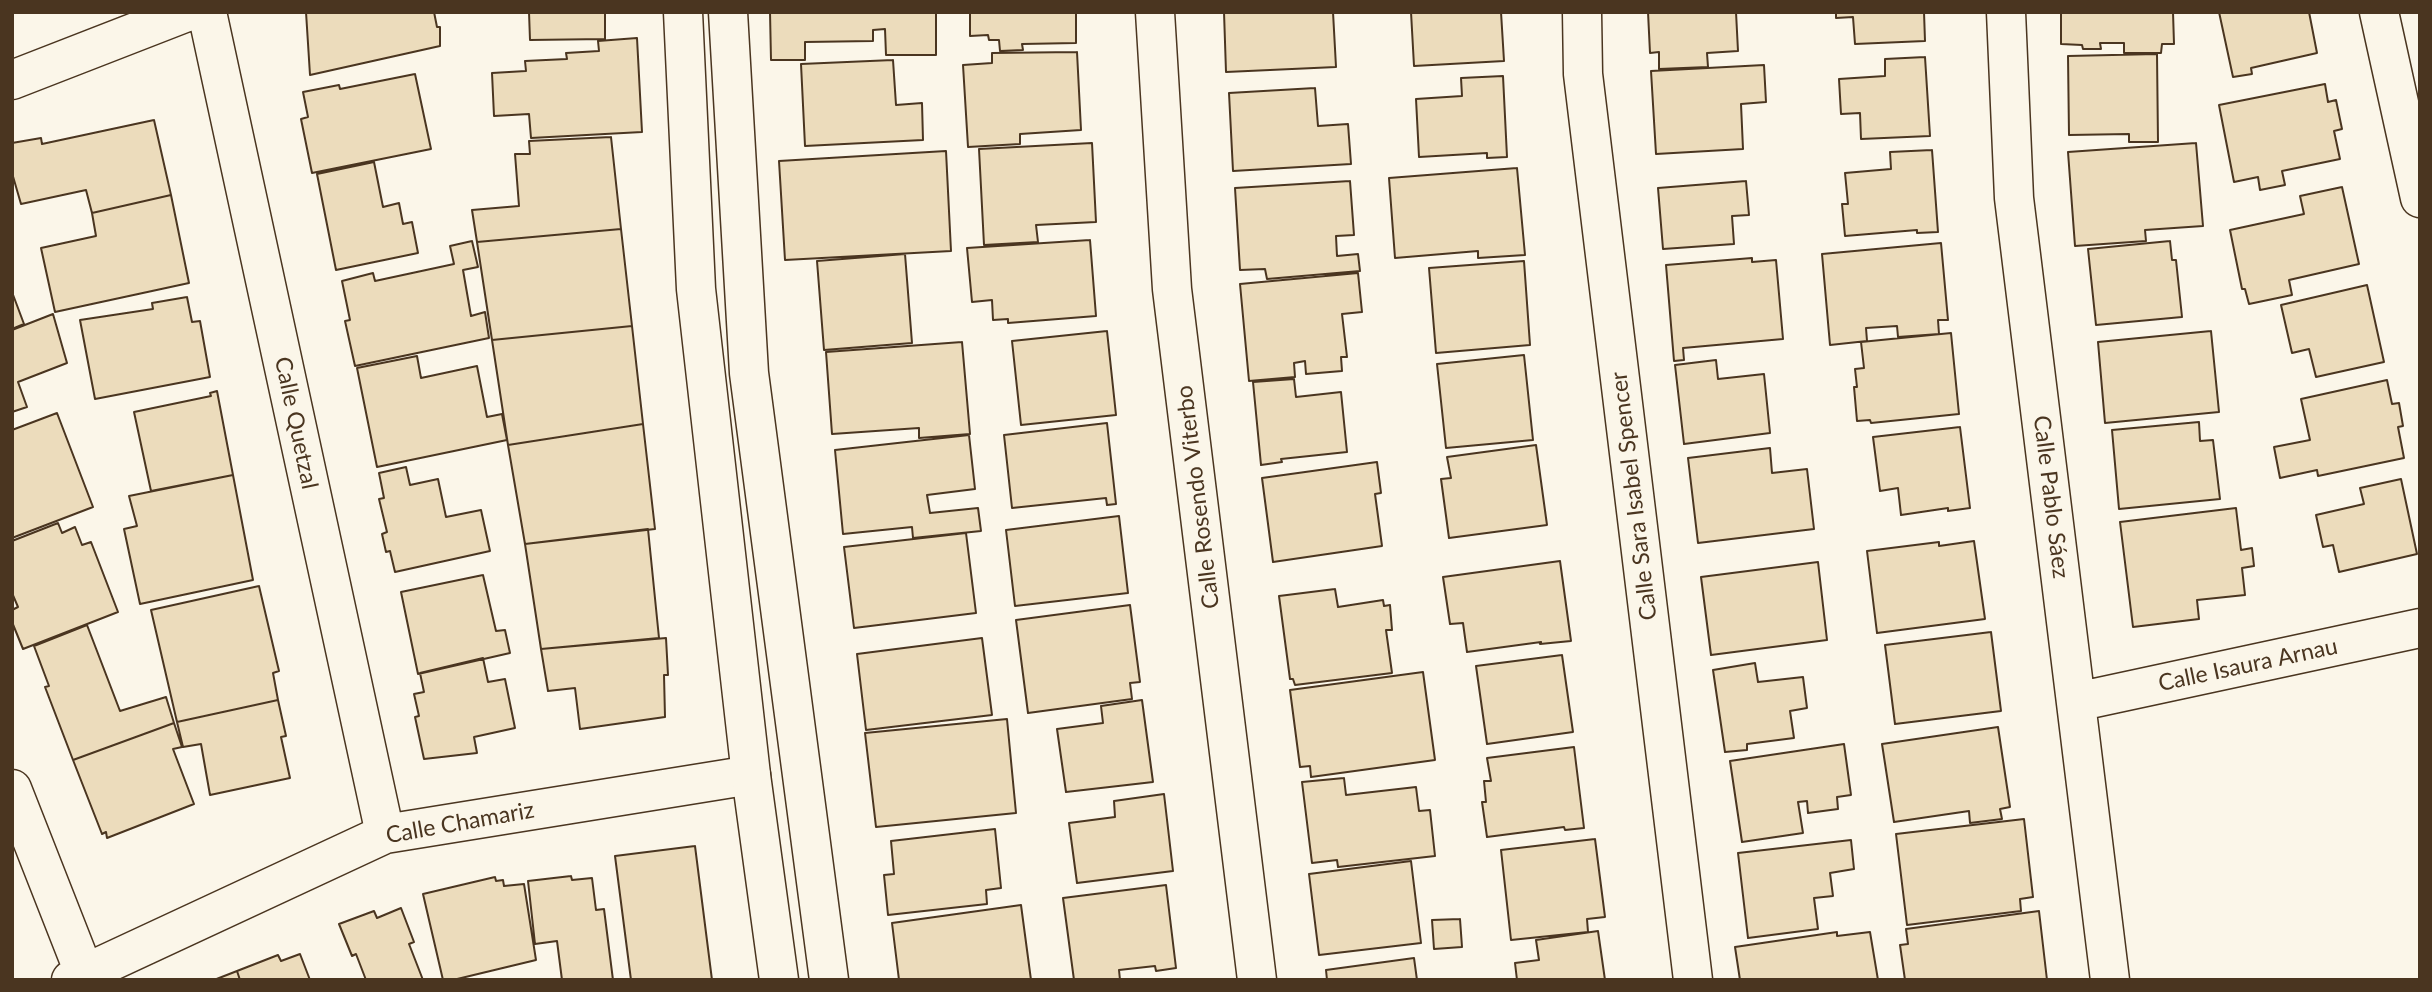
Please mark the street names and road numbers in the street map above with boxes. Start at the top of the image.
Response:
street label: Calle Quetzal [269,354,323,492]
street label: Calle Sara Isabel Spencer [1605,370,1663,622]
street label: Calle Rosendo Viterbo [1171,384,1225,610]
street label: Calle Pablo Sáez [2027,414,2075,580]
street label: Calle Isaura Arnau [2156,633,2340,697]
street label: Calle Chamariz [384,796,536,850]

